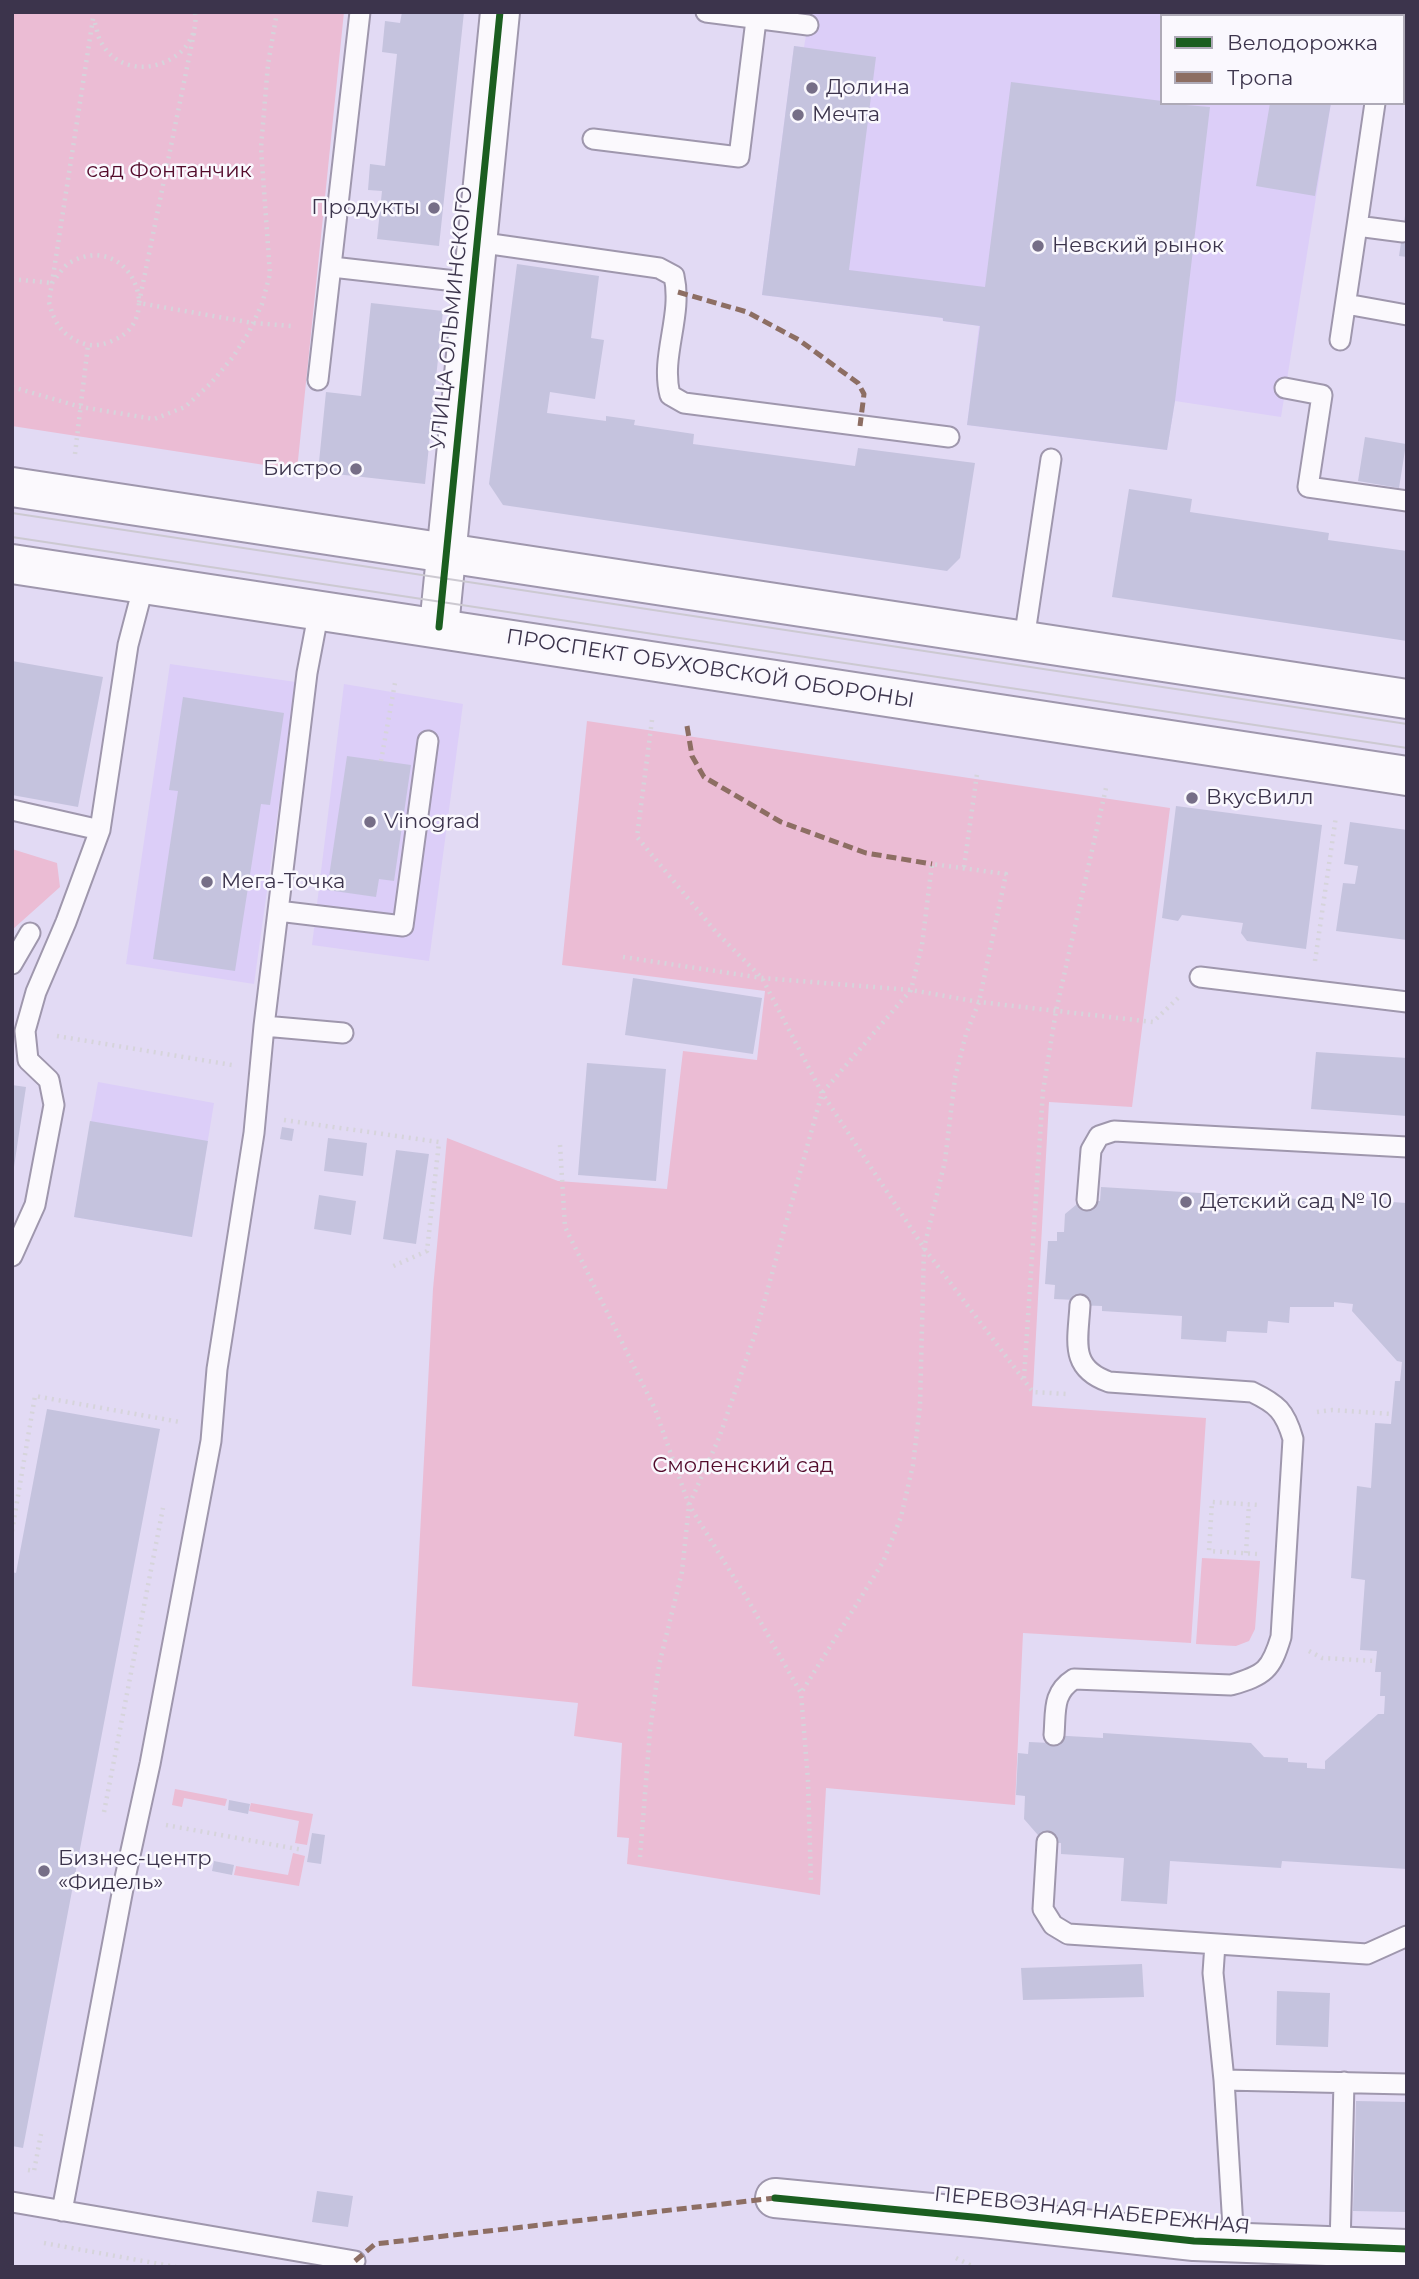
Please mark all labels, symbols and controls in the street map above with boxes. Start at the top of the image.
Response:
legend [1160,14,1405,105]
text: Велодорожка [1227,30,1378,55]
text: Тропа [1227,65,1293,90]
place label: Долина [826,75,910,101]
marker: Долина [804,80,820,96]
place label: Мечта [812,102,880,128]
marker: Мечта [790,107,806,123]
park label: сад Фонтанчик [86,158,252,184]
street label: УЛИЦА ОЛЬМИНСКОГО [426,185,478,451]
place label: Продукты [311,195,420,221]
marker: Продукты [426,200,442,216]
place label: Невский рынок [1052,233,1224,259]
marker: Невский рынок [1030,238,1046,254]
place label: Бистро [263,456,342,482]
marker: Бистро [348,461,364,477]
street label: ПРОСПЕКТ ОБУХОВСКОЙ ОБОРОНЫ [504,624,916,714]
place label: ВкусВилл [1206,785,1313,811]
marker: ВкусВилл [1184,790,1200,806]
place label: Vinograd [384,809,480,835]
marker: Vinograd [362,814,378,830]
place label: Мега-Точка [221,869,345,895]
marker: Мега-Точка [199,874,215,890]
place label: Детский сад № 10 [1200,1189,1392,1215]
marker: Детский сад № 10 [1178,1194,1194,1210]
park label: Смоленский сад [652,1453,834,1479]
place label: Бизнес-центр «Фидель» [58,1846,212,1896]
marker: Бизнес-центр «Фидель» [36,1863,52,1879]
street label: ПЕРЕВОЗНАЯ НАБЕРЕЖНАЯ [933,2182,1251,2240]

